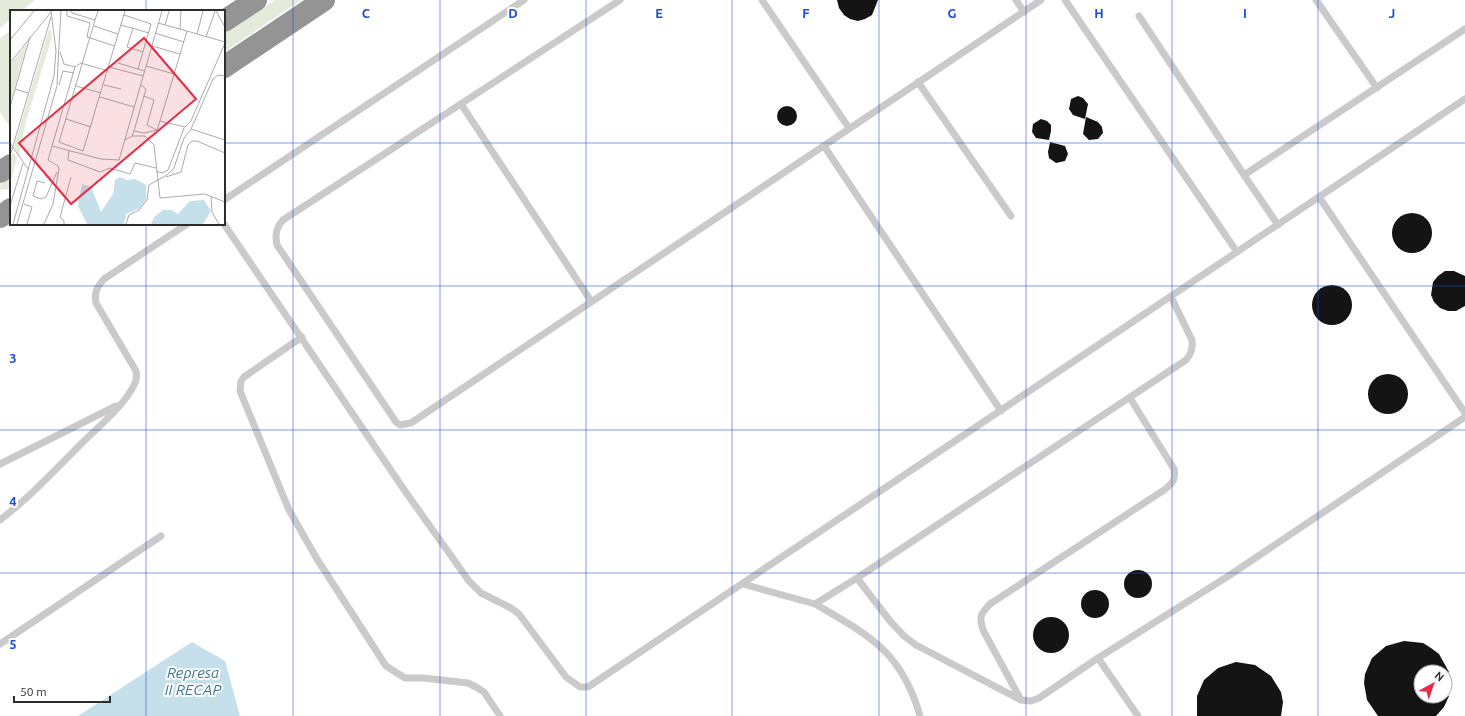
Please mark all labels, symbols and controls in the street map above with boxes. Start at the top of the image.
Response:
text: C [362,6,371,20]
text: D [508,6,518,20]
text: E [655,6,663,20]
text: F [802,6,810,20]
text: G [948,6,957,20]
text: H [1094,6,1104,20]
text: I [1243,6,1247,20]
text: J [1389,6,1395,20]
inset map [10,10,225,225]
text: 3 [9,351,17,365]
text: 4 [9,494,17,508]
text: 5 [9,637,17,651]
water label: Represa II RECAP [165,664,221,698]
north arrow [1413,664,1453,704]
text: N [1432,669,1446,684]
scale bar [14,678,110,704]
text: 50 m [20,685,47,698]

